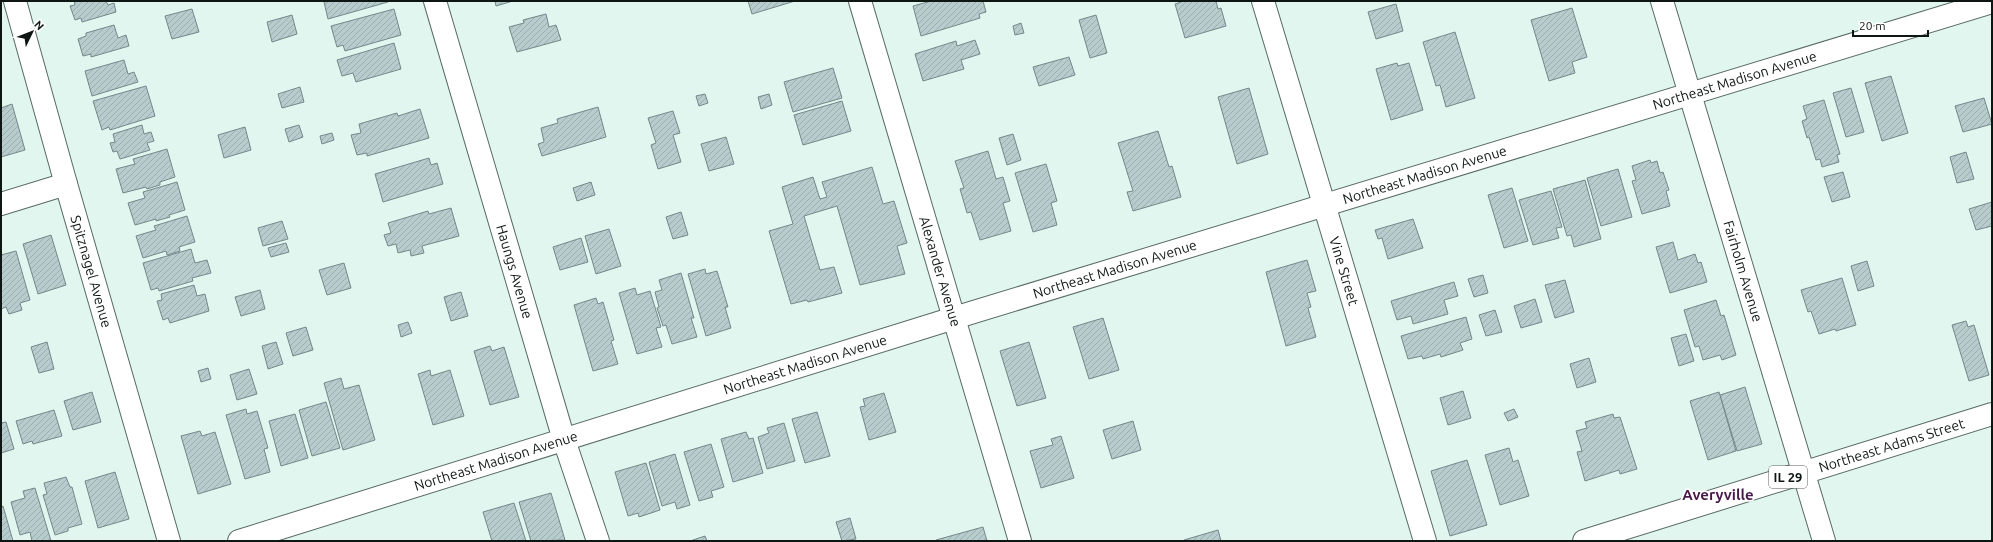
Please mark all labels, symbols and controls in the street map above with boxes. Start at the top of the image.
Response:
north arrow [12,12,52,52]
scale bar [1853,12,1928,38]
text: N [32,18,47,32]
text: 20 m [1859,19,1886,32]
street label: Northeast Madison Avenue [1651,48,1819,113]
street label: Northeast Madison Avenue [1341,142,1509,207]
street label: Spitznagel Avenue [67,214,115,329]
street label: Alexander Avenue [916,214,964,329]
street label: Fairholm Avenue [1720,218,1766,324]
street label: Haungs Avenue [493,223,536,321]
street label: Vine Street [1326,235,1362,308]
street label: Northeast Madison Avenue [1031,237,1199,302]
street label: Northeast Madison Avenue [721,331,889,397]
street label: Northeast Adams Street [1817,415,1967,475]
street label: Northeast Madison Avenue [412,428,580,494]
road number: IL 29 [1769,466,1807,488]
district label: Averyville [1682,486,1754,503]

